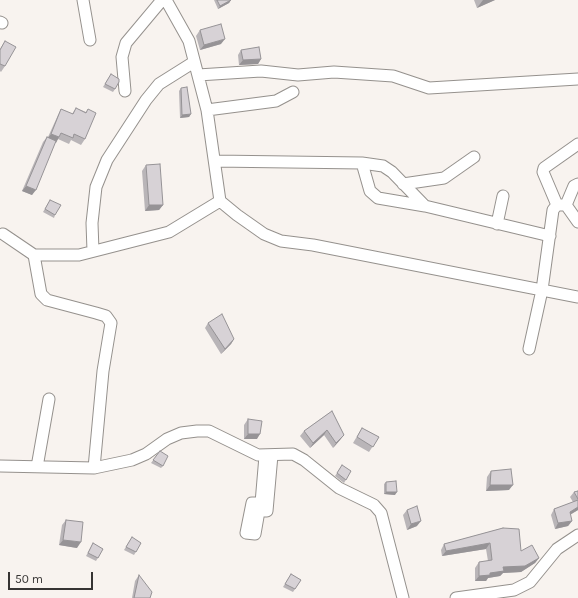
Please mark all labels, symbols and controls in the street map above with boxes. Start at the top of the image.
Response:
scale bar [10,564,95,590]
text: 50 m [15,572,43,586]

